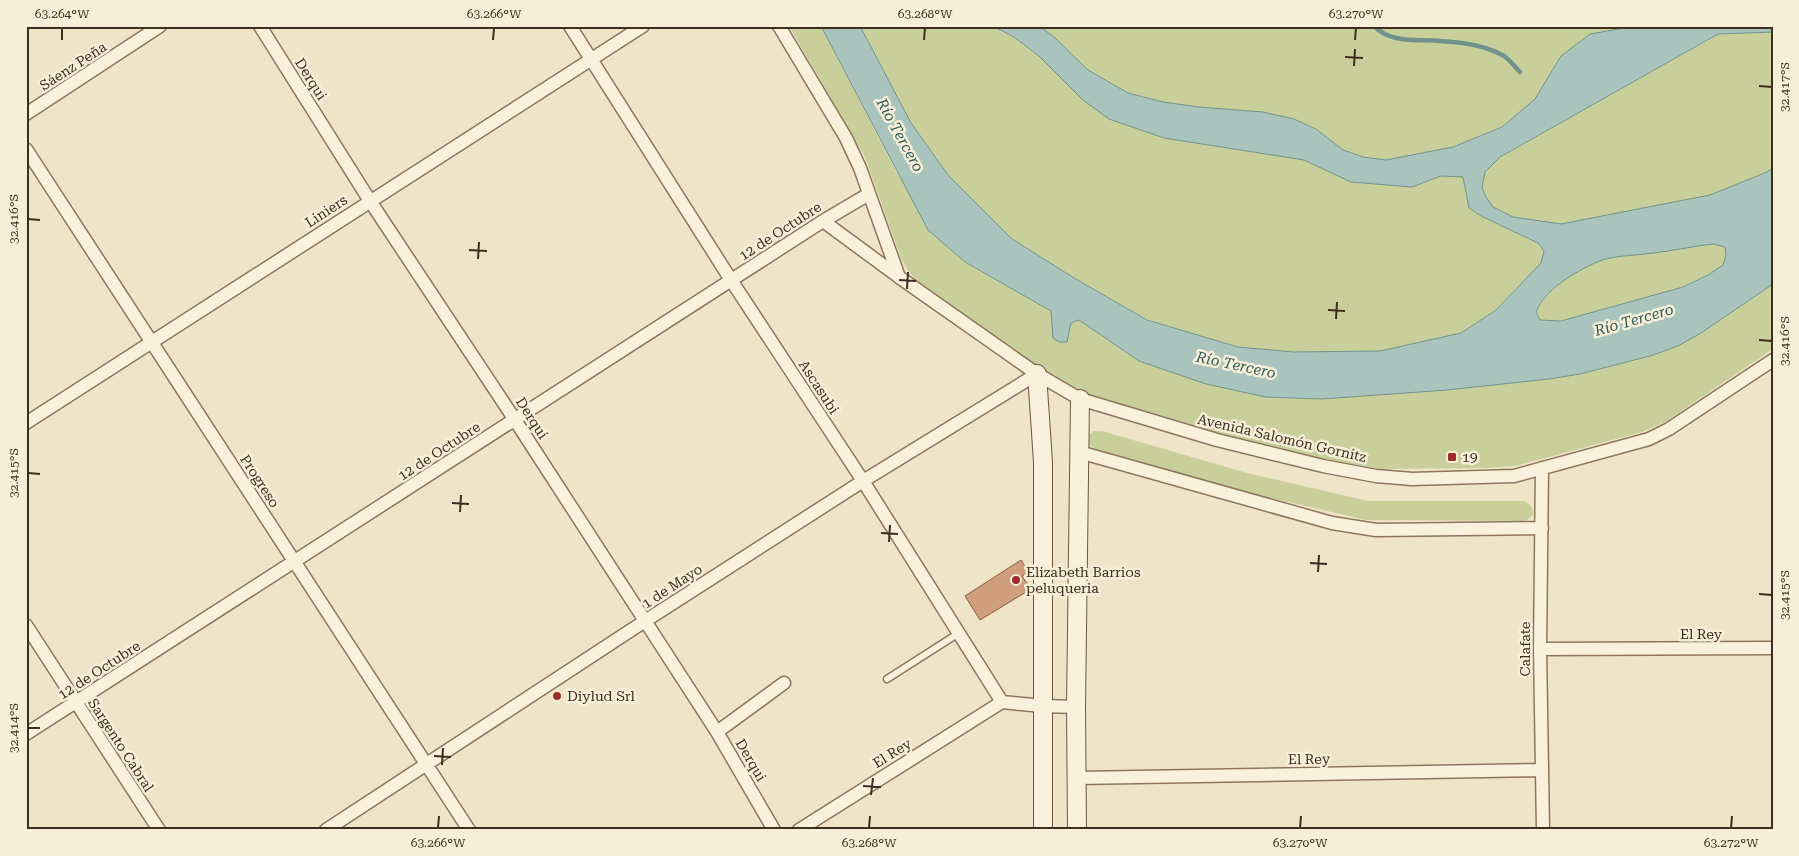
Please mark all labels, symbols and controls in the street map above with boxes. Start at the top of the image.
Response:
text: 63.264°W [35,7,90,21]
text: 63.266°W [467,7,522,21]
text: 63.268°W [898,7,953,21]
text: 63.270°W [1329,7,1384,21]
street label: Sáenz Peña [37,38,110,93]
street label: Derqui [292,55,330,103]
text: 32.417°S [1778,62,1792,112]
water label: Río Tercero [872,94,928,175]
street label: Liniers [302,191,350,230]
text: 32.416°S [7,194,21,244]
street label: 12 de Octubre [736,198,824,264]
water label: Río Tercero [1592,300,1676,340]
text: 32.416°S [1778,316,1792,366]
water label: Río Tercero [1193,348,1278,382]
street label: Ascasubi [796,357,843,417]
street label: Derqui [513,394,552,442]
street label: Avenida Salomón Gornitz [1196,411,1368,465]
street label: 12 de Octubre [395,418,483,484]
text: 32.415°S [7,448,21,498]
place label: 19 [1462,449,1478,465]
marker: 19 [1446,451,1458,463]
street label: Progreso [237,452,283,510]
street label: 1 de Mayo [639,561,705,611]
place label: Elizabeth Barrios peluqueria [1026,564,1141,596]
text: 32.415°S [1778,570,1792,620]
marker: Elizabeth Barrios peluqueria [1010,574,1022,586]
street label: Calafate [1517,621,1533,677]
street label: El Rey [1680,626,1723,642]
street label: 12 de Octubre [55,637,143,703]
place label: Diylud Srl [567,688,636,704]
marker: Diylud Srl [551,690,563,702]
street label: Sargento Cabral [85,695,157,795]
text: 32.414°S [7,703,21,753]
street label: El Rey [870,735,915,771]
street label: Derqui [732,736,770,785]
street label: El Rey [1288,751,1331,767]
text: 63.266°W [411,836,466,850]
text: 63.268°W [842,836,897,850]
text: 63.270°W [1273,836,1328,850]
text: 63.272°W [1704,836,1759,850]

